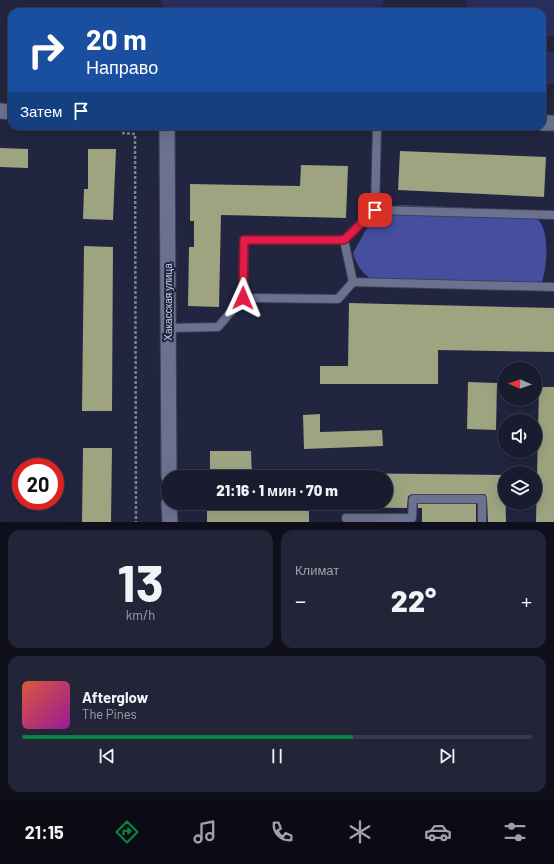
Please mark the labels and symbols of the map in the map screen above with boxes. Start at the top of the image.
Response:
pin [358,193,392,227]
street label: Хакасская улица [162,263,174,341]
position arrow [222,277,264,319]
north arrow [498,362,542,406]
speed limit sign: 20 [12,458,64,510]

